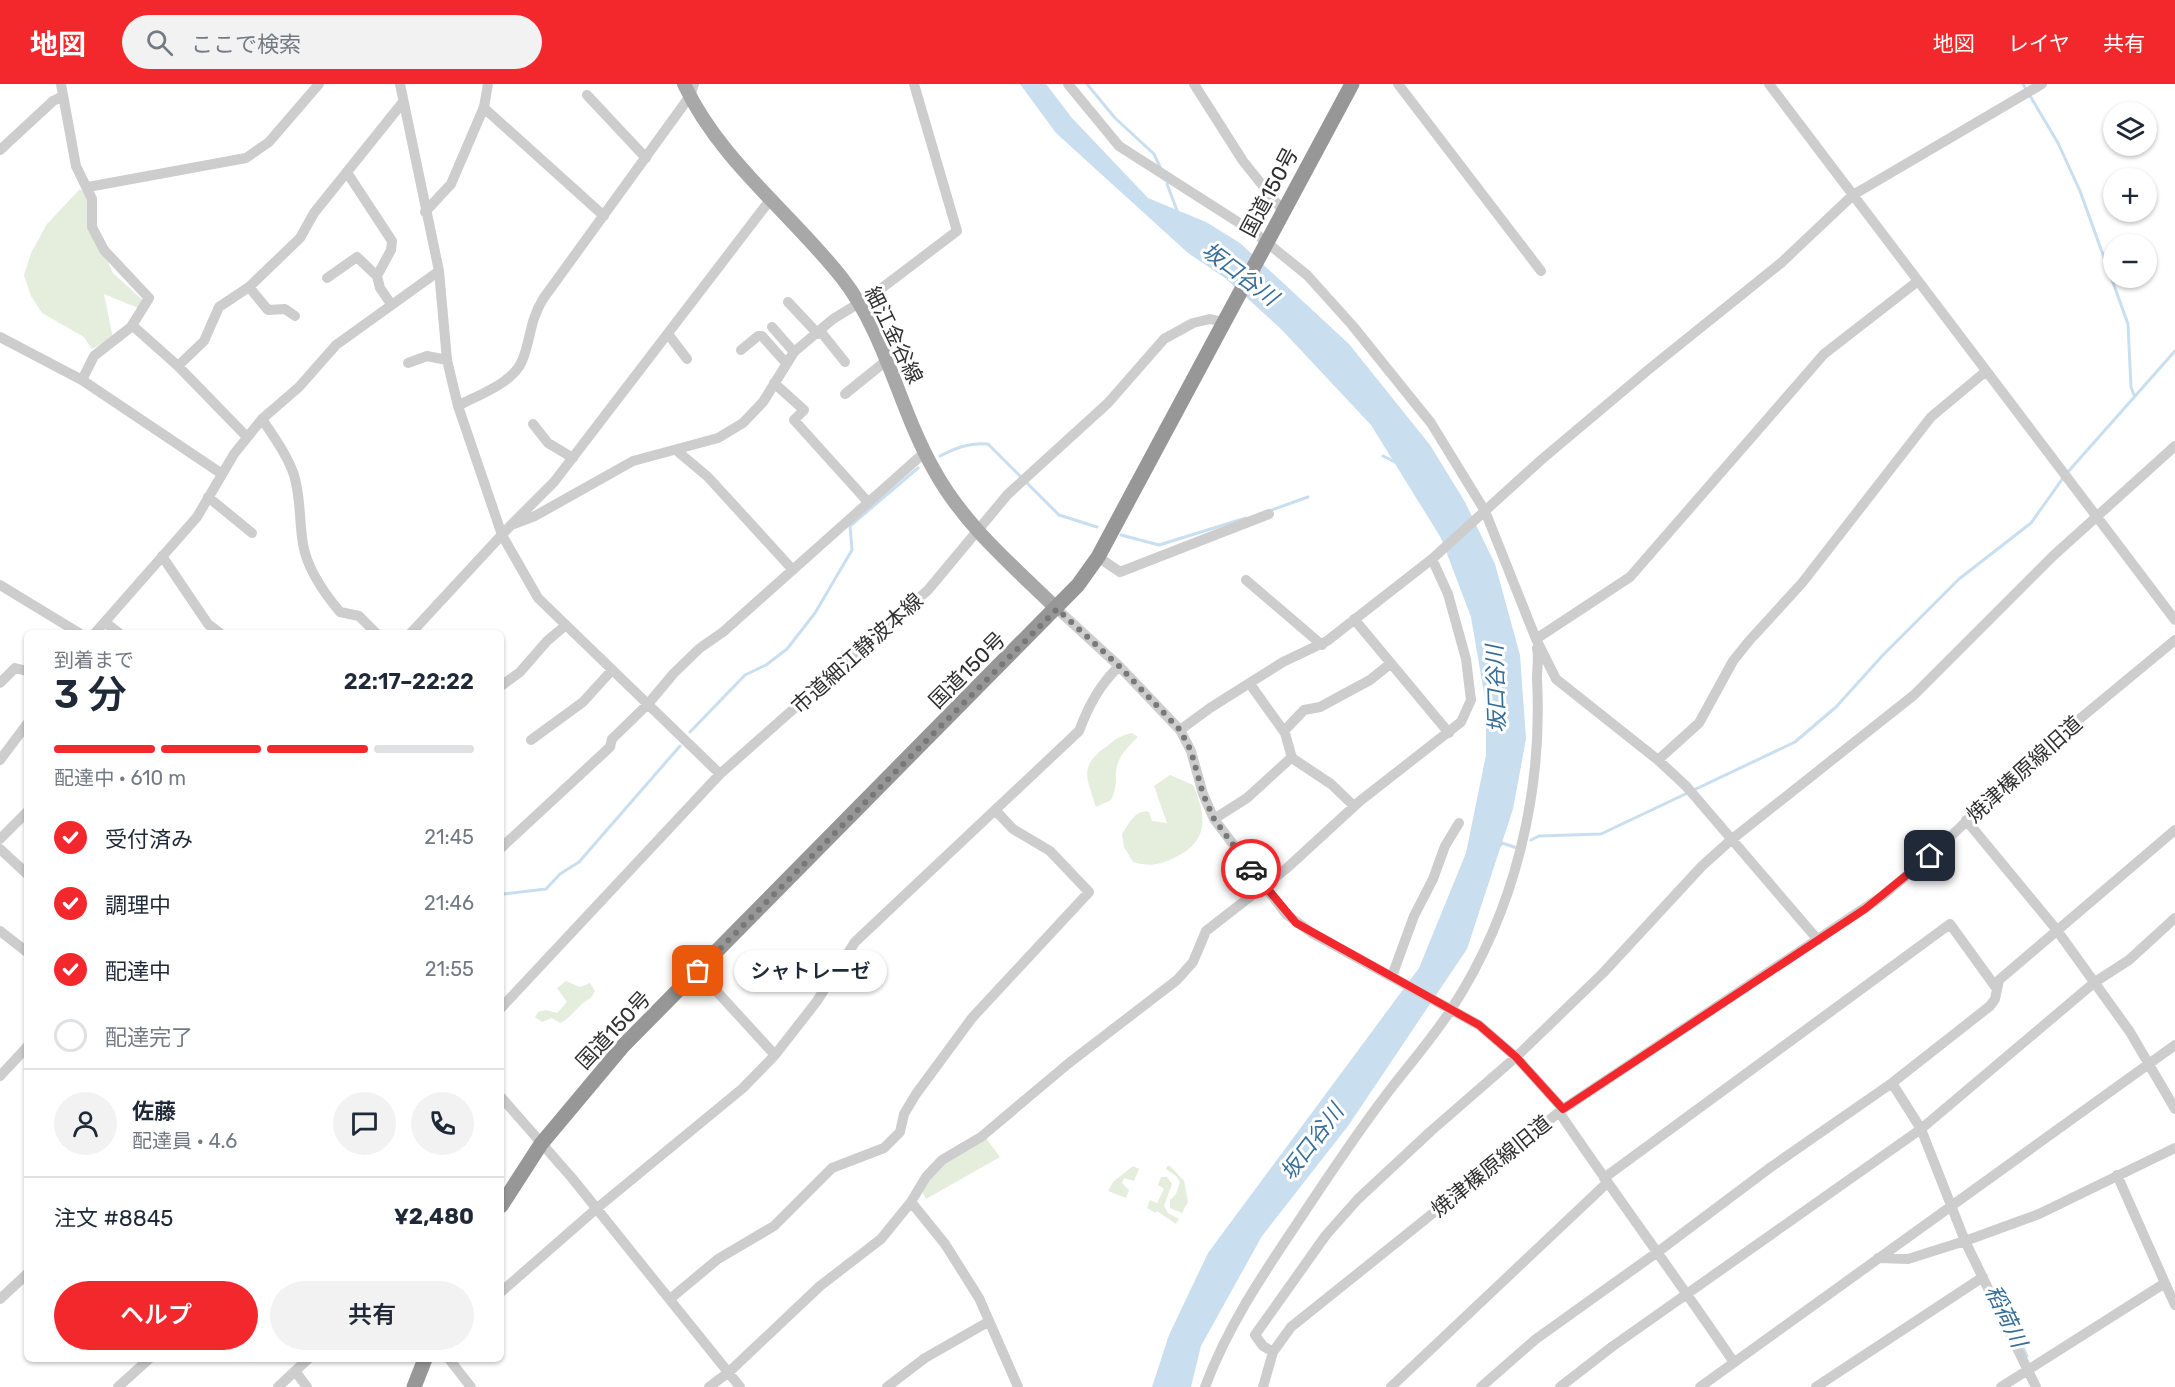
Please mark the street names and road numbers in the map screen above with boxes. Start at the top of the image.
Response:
street label: 国道150号 [1235,143,1303,241]
street label: 細江金谷線 [860,282,928,388]
street label: 市道細江静波本線 [786,588,928,718]
street label: 国道150号 [924,627,1010,713]
street label: 焼津榛原線旧道 [1961,711,2087,827]
street label: 国道150号 [571,986,655,1074]
street label: 焼津榛原線旧道 [1426,1110,1556,1222]

